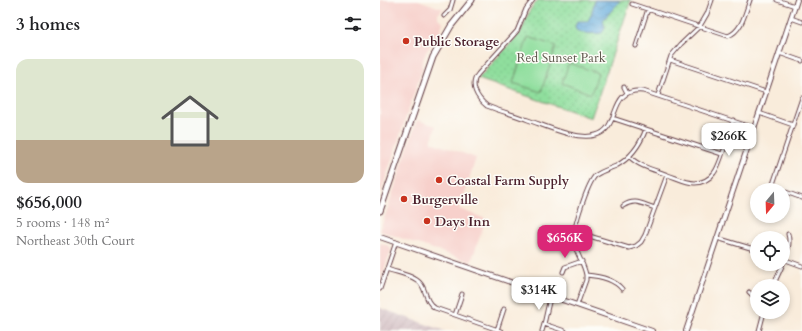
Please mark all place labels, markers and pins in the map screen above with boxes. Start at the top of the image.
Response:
place label: Public Storage [414,33,499,51]
marker: Public Storage [401,36,411,46]
pin: $266K [701,123,757,157]
place label: Coastal Farm Supply [447,172,570,190]
marker: Coastal Farm Supply [434,175,444,185]
place label: Burgerville [412,191,478,209]
marker: Burgerville [399,194,409,204]
place label: Days Inn [435,213,491,231]
marker: Days Inn [422,216,432,226]
pin: $656K [537,225,593,259]
pin: $314K [511,277,567,311]

